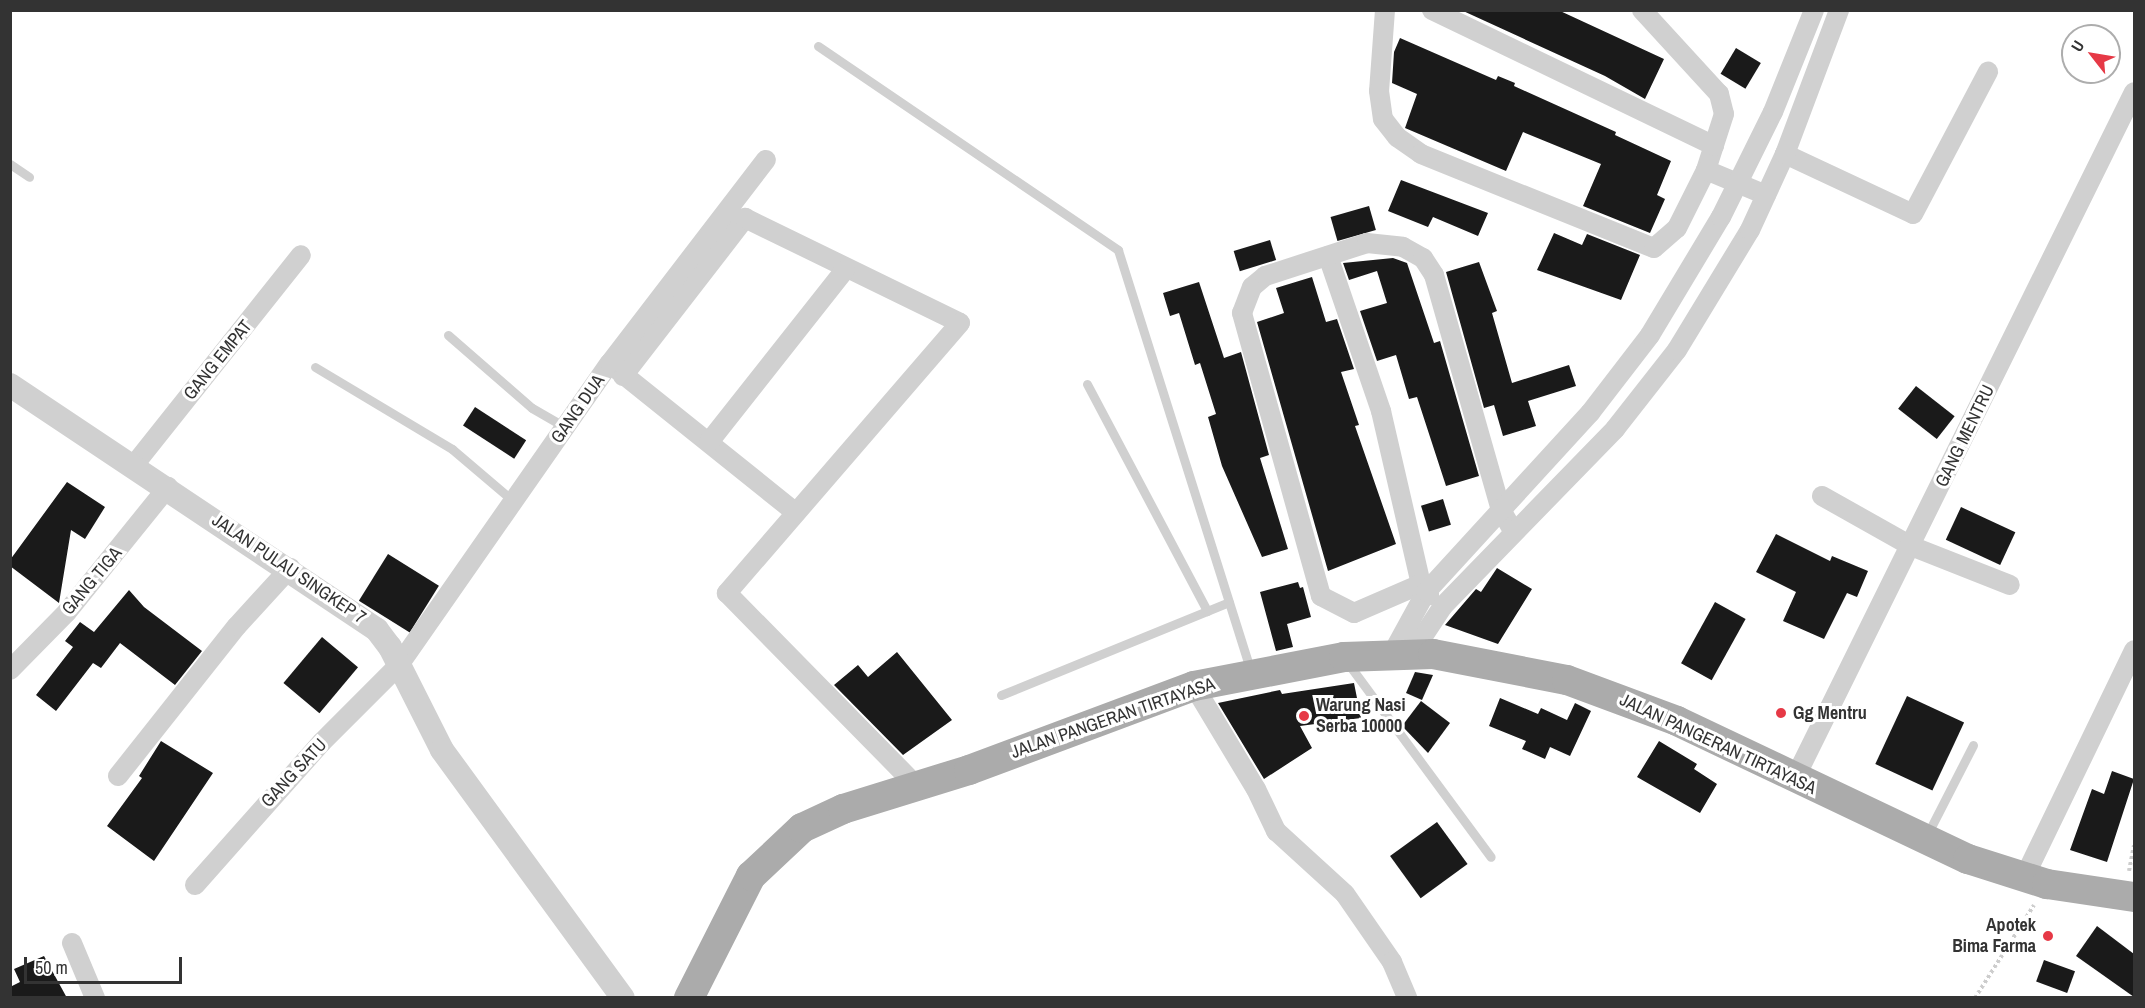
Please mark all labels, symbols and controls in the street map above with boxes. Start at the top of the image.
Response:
north arrow [2061,24,2121,84]
text: U [2065,36,2089,55]
street label: GANG EMPAT [179,316,257,404]
street label: GANG DUA [547,371,609,447]
street label: GANG MENTRU [1931,382,1999,490]
street label: JALAN PULAU SINGKEP 7 [208,509,370,629]
street label: GANG TIGA [57,543,127,619]
street label: JALAN PANGERAN TIRTAYASA [1008,673,1218,763]
street label: JALAN PANGERAN TIRTAYASA [1616,689,1820,799]
place label: Warung Nasi Serba 10000 [1316,695,1406,738]
place label: Gg Mentru [1793,702,1867,724]
marker: Gg Mentru [1774,706,1788,720]
marker: Warung Nasi Serba 10000 [1297,709,1311,723]
street label: GANG SATU [257,734,331,812]
place label: Apotek Bima Farma [1952,915,2036,958]
marker: Apotek Bima Farma [2041,929,2055,943]
scale bar [27,945,184,983]
text: 50 m [35,955,68,980]

